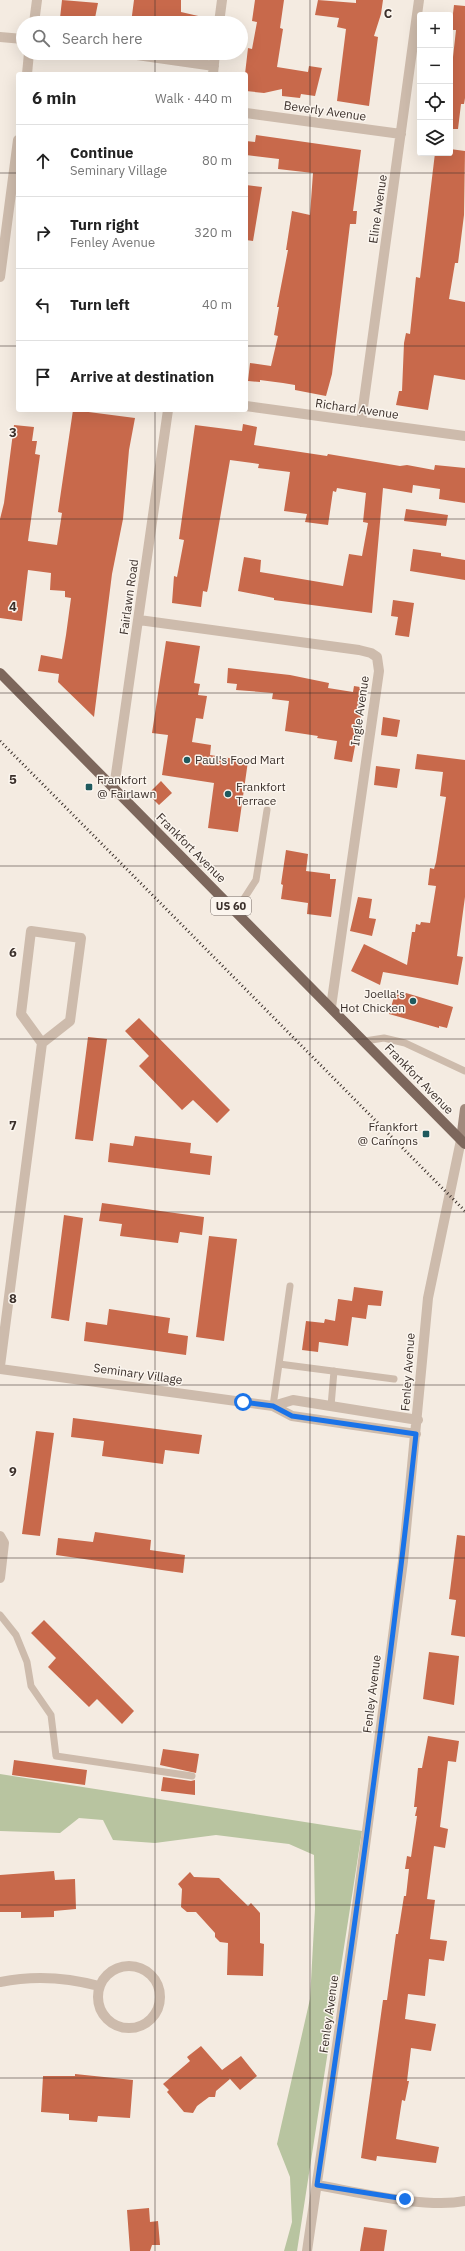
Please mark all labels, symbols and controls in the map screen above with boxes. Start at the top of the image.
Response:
text: C [384,5,393,22]
map controls [417,12,453,156]
button: + [417,12,453,48]
search box [16,16,248,60]
icon: search [30,27,52,49]
text: Search here [62,29,142,48]
button: − [417,48,453,84]
button: locate [417,84,453,120]
text: 6 min [32,87,76,109]
text: Walk · 440 m [155,90,232,107]
street label: Beverly Avenue [283,97,368,124]
button: layers [417,120,453,156]
text: Continue [70,143,134,162]
icon: ahead [32,150,54,172]
text: 80 m [202,152,232,169]
text: Seminary Village [70,162,167,179]
street label: Eline Avenue [365,173,390,244]
text: Turn right [70,215,139,234]
icon: right [32,222,54,244]
text: 320 m [194,224,232,241]
text: Fenley Avenue [70,234,155,251]
icon: left [32,294,54,316]
text: Turn left [70,295,130,314]
text: 40 m [202,296,232,313]
icon: arrive [32,366,54,388]
text: Arrive at destination [70,367,214,386]
street label: Richard Avenue [314,395,400,422]
text: 3 [9,424,17,441]
street label: Fairlawn Road [116,558,141,636]
text: 4 [9,598,17,615]
street label: Ingle Avenue [347,674,372,747]
place label: Paul's Food Mart [195,752,285,767]
marker: Paul's Food Mart [182,755,192,765]
text: 5 [9,771,17,788]
place label: Frankfort @ Fairlawn [97,772,156,801]
place label: Frankfort Terrace [236,779,286,808]
marker: Frankfort @ Fairlawn [84,782,94,792]
marker: Frankfort Terrace [223,789,233,799]
street label: Frankfort Avenue [153,810,230,886]
road number: US 60 [211,897,251,915]
text: 6 [9,944,17,961]
place label: Joella's Hot Chicken [340,986,405,1015]
marker: Joella's Hot Chicken [408,996,418,1006]
street label: Frankfort Avenue [382,1040,457,1117]
text: 7 [9,1117,17,1134]
place label: Frankfort @ Cannons [358,1119,418,1148]
marker: Frankfort @ Cannons [421,1129,431,1139]
text: 8 [9,1290,17,1307]
street label: Fenley Avenue [397,1332,418,1412]
street label: Seminary Village [93,1360,184,1387]
route start [234,1393,252,1411]
text: 9 [9,1463,17,1480]
street label: Fenley Avenue [359,1654,384,1734]
street label: Fenley Avenue [316,1974,341,2054]
route end [396,2190,414,2208]

